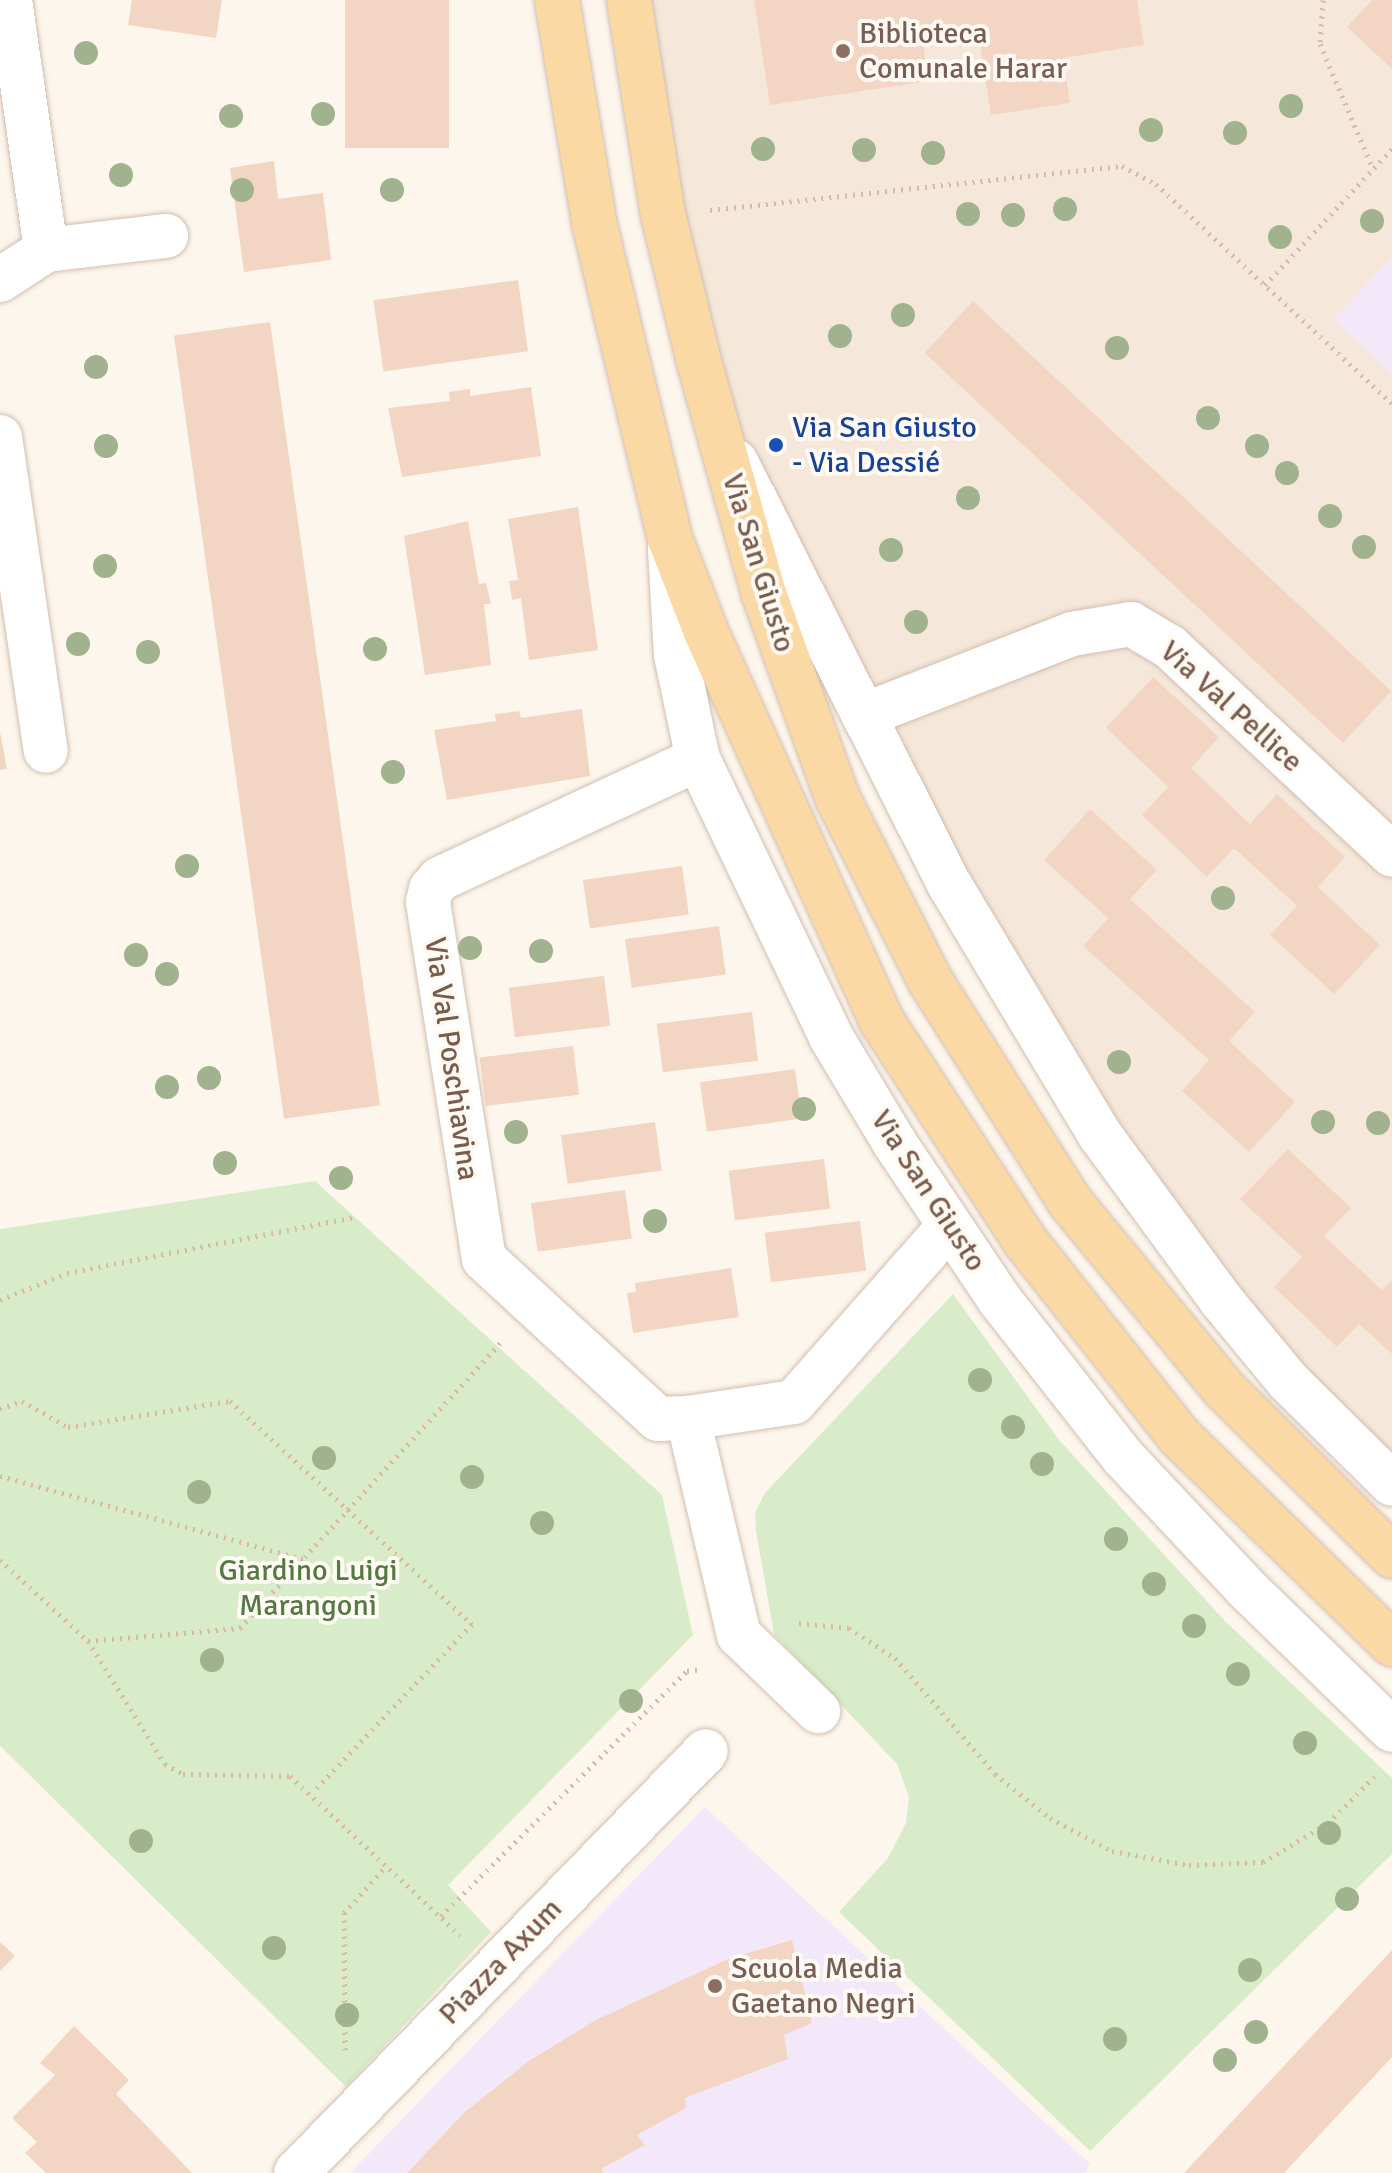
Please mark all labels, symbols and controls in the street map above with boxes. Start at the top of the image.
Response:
place label: Biblioteca Comunale Harar [859,16,1067,86]
marker: Biblioteca Comunale Harar [834,42,852,60]
place label: Via San Giusto - Via Dessié [792,410,977,480]
marker: Via San Giusto - Via Dessié [767,436,785,454]
street label: Via San Giusto [714,469,802,657]
street label: Via Val Pellice [1152,634,1310,780]
street label: Via Val Poschiavina [416,935,486,1183]
street label: Via San Giusto [863,1104,993,1278]
park label: Giardino Luigi Marangoni [218,1553,398,1624]
street label: Piazza Axum [432,1891,570,2033]
place label: Scuola Media Gaetano Negri [731,1951,916,2022]
marker: Scuola Media Gaetano Negri [706,1977,724,1995]

